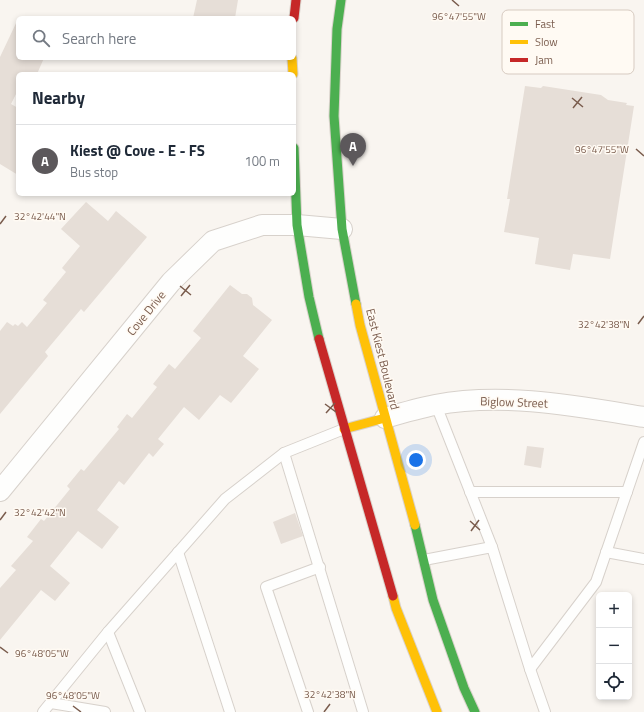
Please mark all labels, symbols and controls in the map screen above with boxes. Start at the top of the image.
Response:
text: 96°47'55"W [432,9,486,24]
legend [502,10,634,74]
search box [16,16,296,60]
text: Fast [535,16,555,32]
icon: search [30,27,52,49]
text: Search here [62,27,136,50]
text: Slow [535,34,558,50]
text: Jam [535,52,553,68]
text: Nearby [32,85,85,111]
pin: A [340,133,366,166]
text: Kiest @ Cove - E - FS [70,139,205,162]
text: 96°47'55"W [575,142,629,157]
text: A [41,151,49,171]
text: 100 m [244,151,280,171]
text: Bus stop [70,162,118,182]
text: 32°42'44"N [14,209,66,224]
street label: Cove Drive [122,286,170,340]
street label: East Kiest Boulevard [361,306,405,412]
text: 32°42'38"N [578,317,630,332]
street label: Biglow Street [480,391,549,413]
your location [406,450,426,470]
text: 32°42'42"N [14,505,66,520]
map controls [596,592,632,700]
button: + [596,592,632,628]
button: − [596,628,632,664]
text: 96°48'05"W [15,646,69,661]
button: locate [596,664,632,700]
text: 32°42'38"N [304,687,356,702]
text: 96°48'05"W [46,688,100,703]

